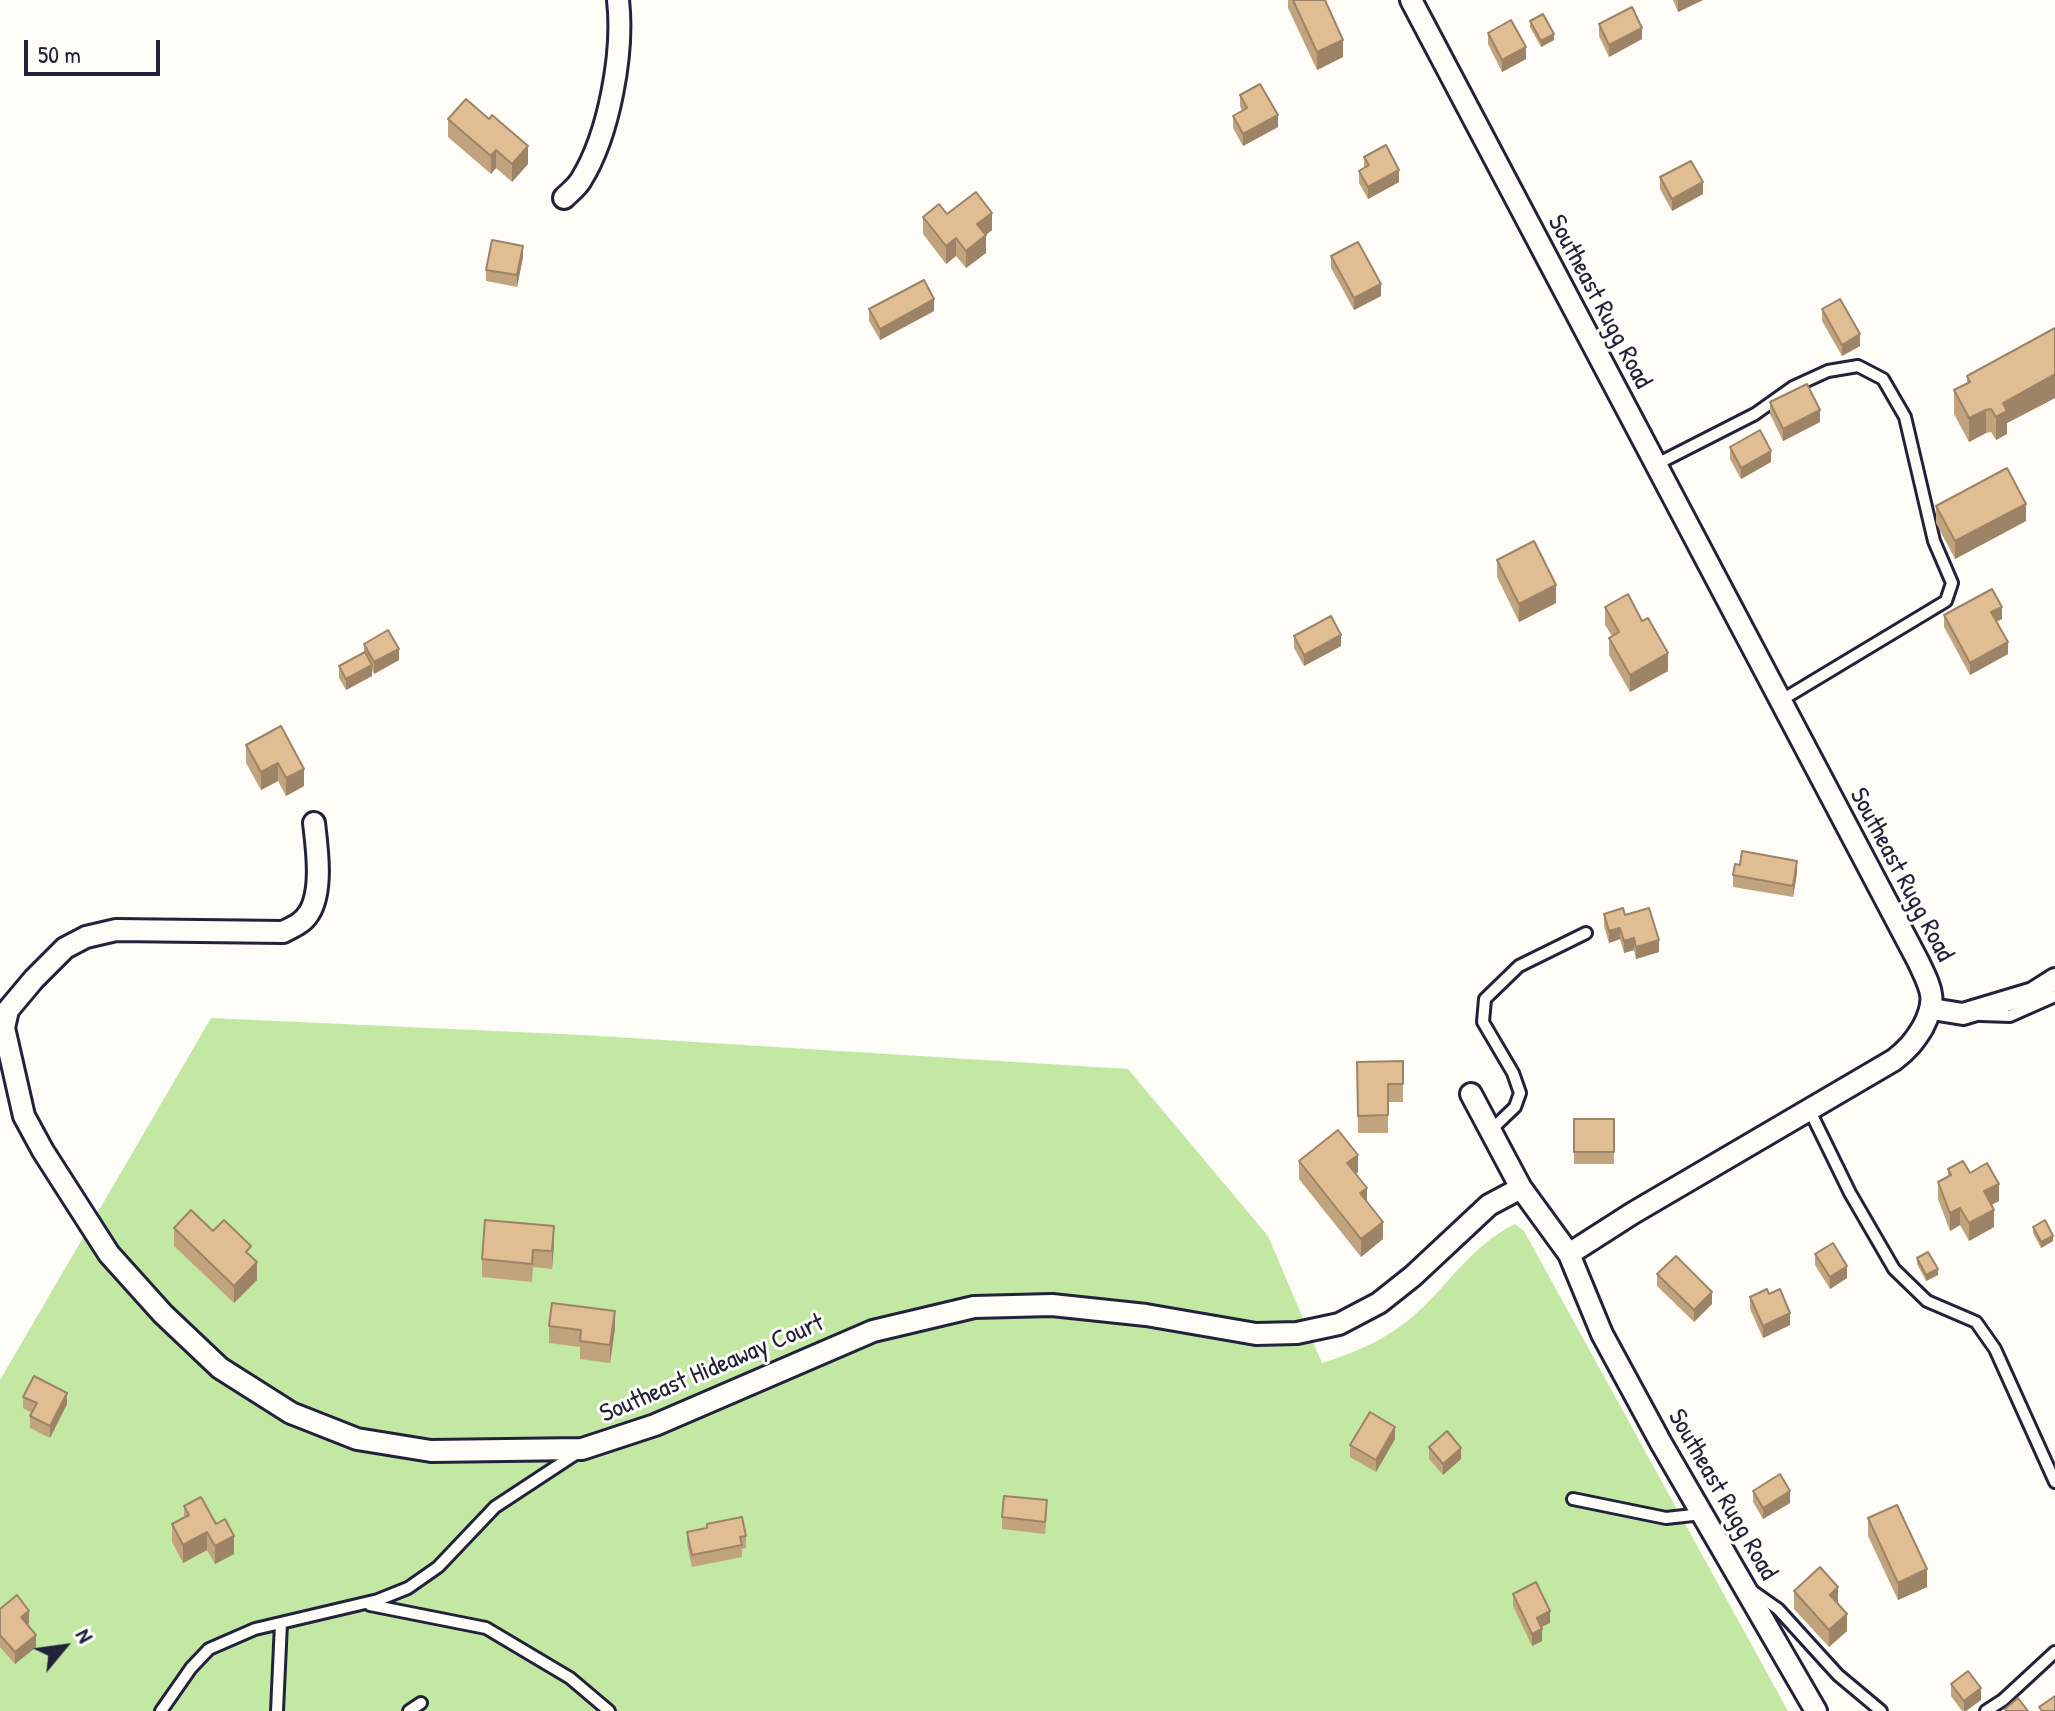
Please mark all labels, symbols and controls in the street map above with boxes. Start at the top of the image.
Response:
scale bar [28,24,164,74]
text: 50 m [38,38,81,70]
street label: Southeast Rugg Road [1540,210,1658,394]
street label: Southeast Rugg Road [1842,783,1960,967]
street label: Southeast Hideaway Court [595,1308,829,1430]
street label: Southeast Rugg Road [1660,1404,1784,1586]
north arrow [24,1607,104,1687]
text: N [69,1623,101,1648]

